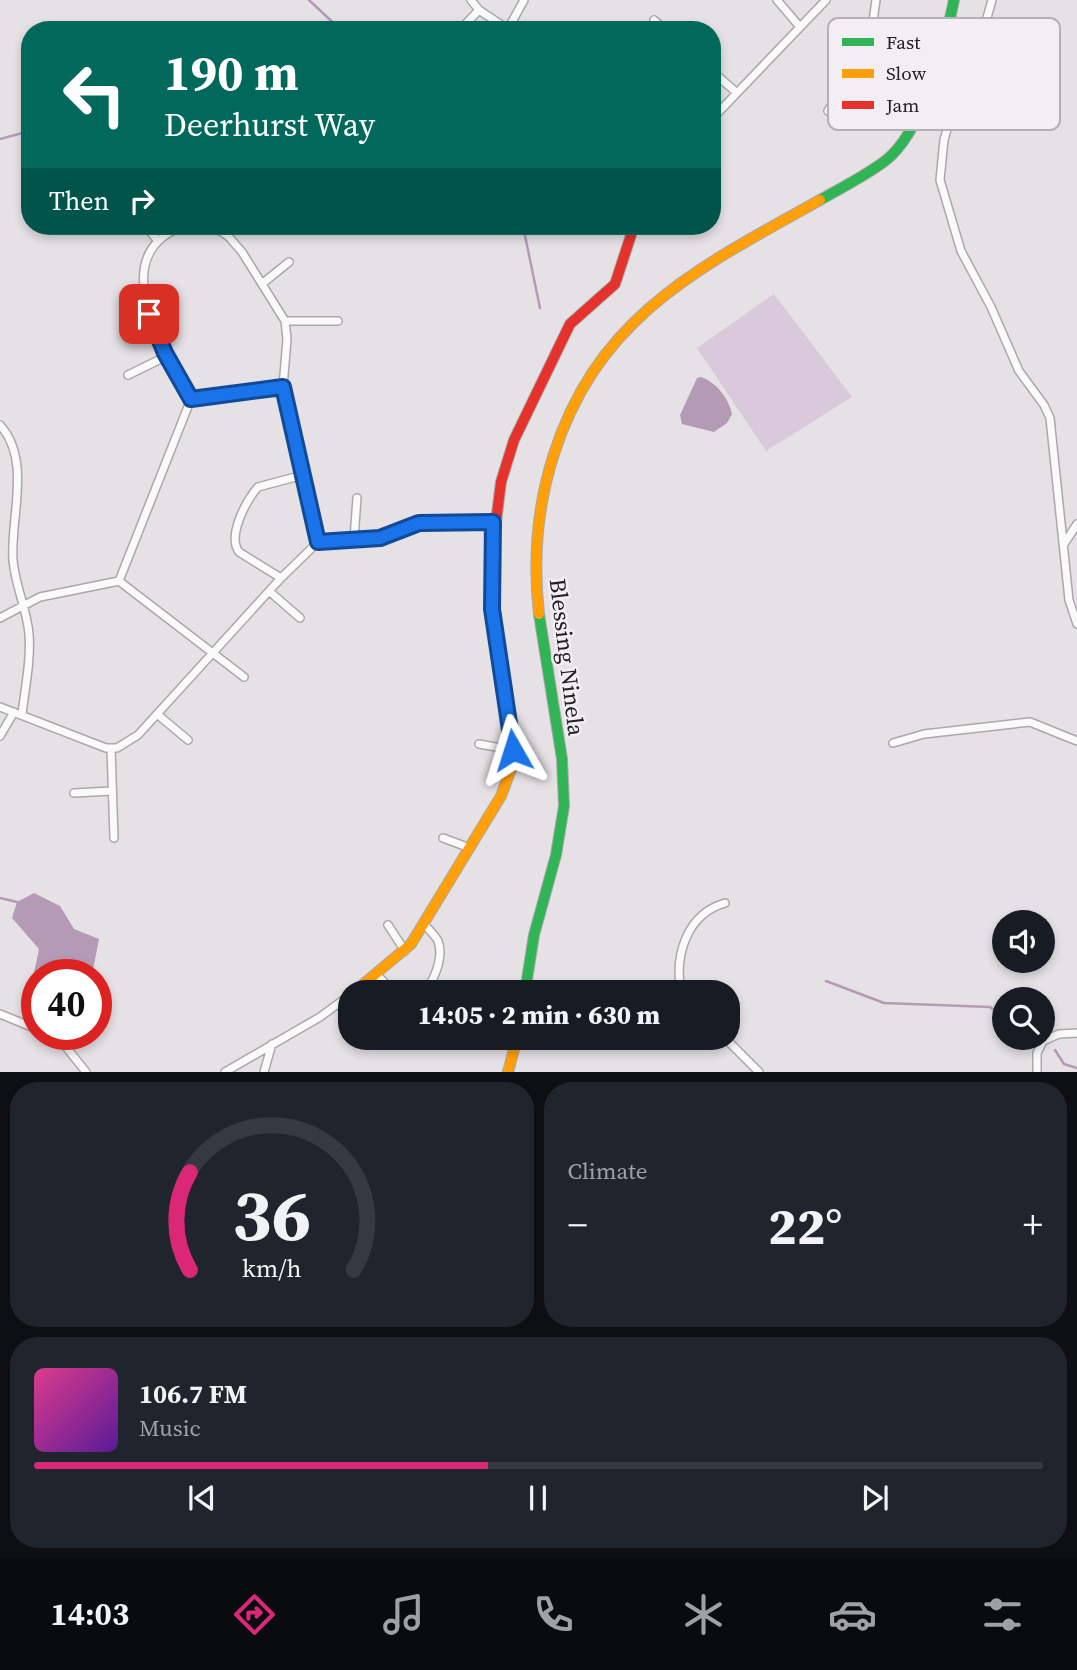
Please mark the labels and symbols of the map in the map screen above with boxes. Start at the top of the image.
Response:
legend [828,18,1060,130]
text: Fast [886,29,921,55]
text: Slow [886,60,927,86]
text: Jam [885,92,919,118]
pin [119,284,179,344]
street label: Blessing Ninela [541,576,593,738]
position arrow [476,713,550,787]
speed limit sign: 40 [21,959,112,1050]

